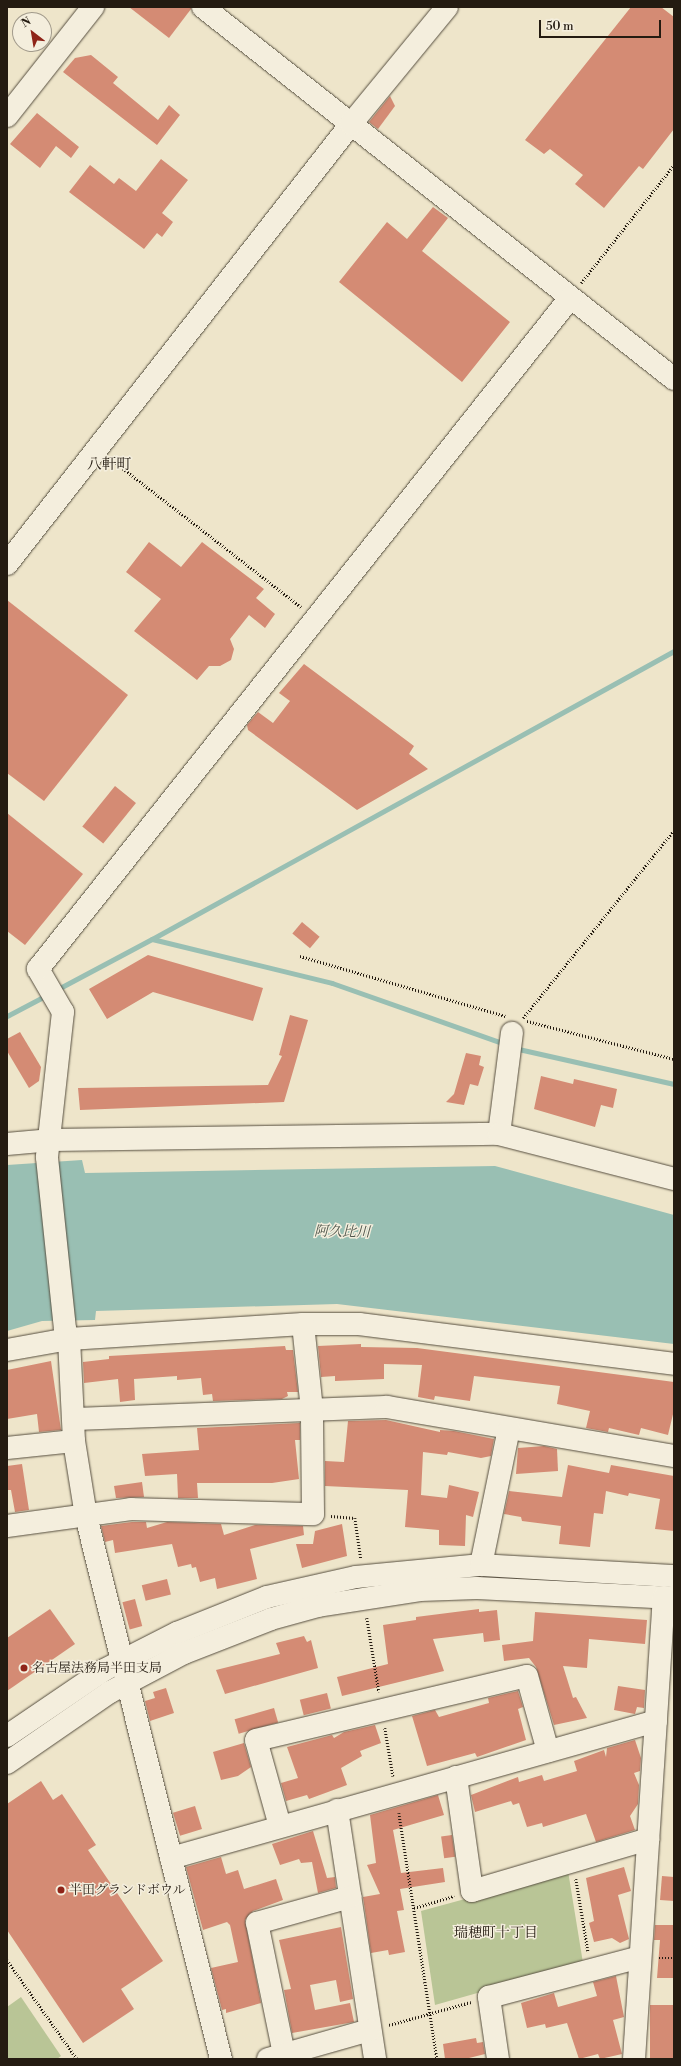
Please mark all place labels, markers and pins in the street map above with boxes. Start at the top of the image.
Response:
place label: 名古屋法務局半田支局 [32,1660,162,1676]
marker: 名古屋法務局半田支局 [19,1663,29,1673]
place label: 半田グランドボウル [69,1882,186,1898]
marker: 半田グランドボウル [56,1885,66,1895]

